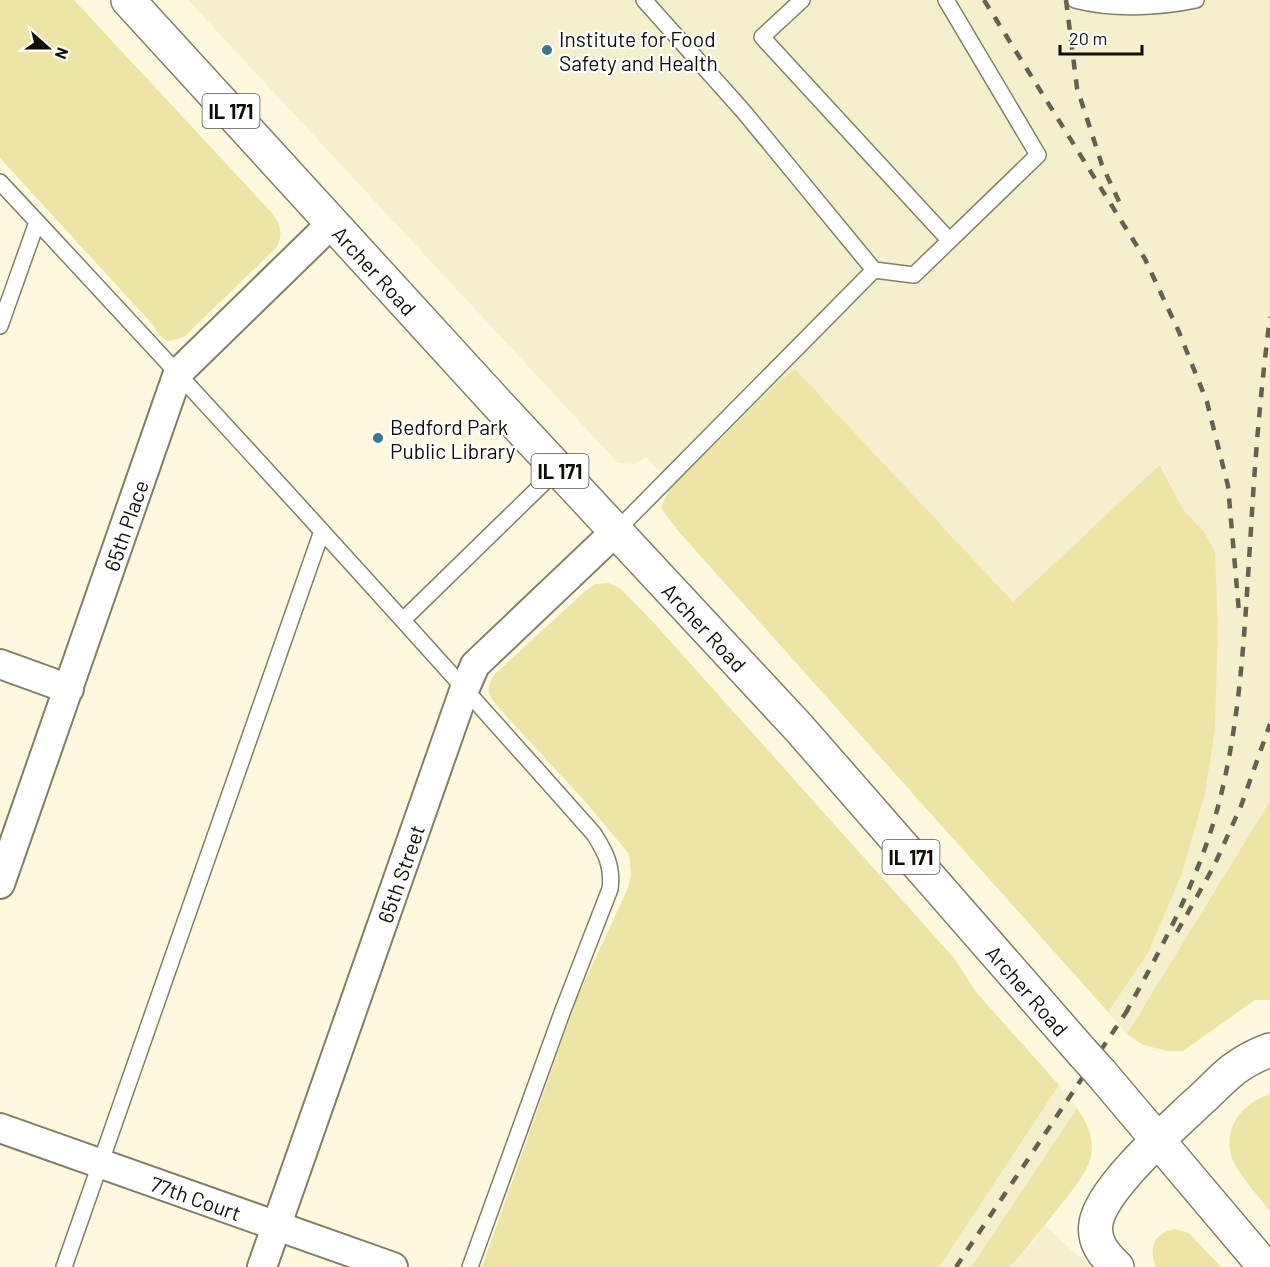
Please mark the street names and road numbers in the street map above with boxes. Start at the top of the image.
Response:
road number: IL 171 [202,94,260,128]
street label: Archer Road [328,220,422,320]
road number: IL 171 [532,454,588,488]
street label: 65th Place [98,476,152,574]
street label: Archer Road [658,577,752,676]
street label: 65th Street [371,821,429,926]
road number: IL 171 [882,840,940,874]
street label: Archer Road [982,940,1074,1040]
street label: 77th Court [148,1170,245,1225]

